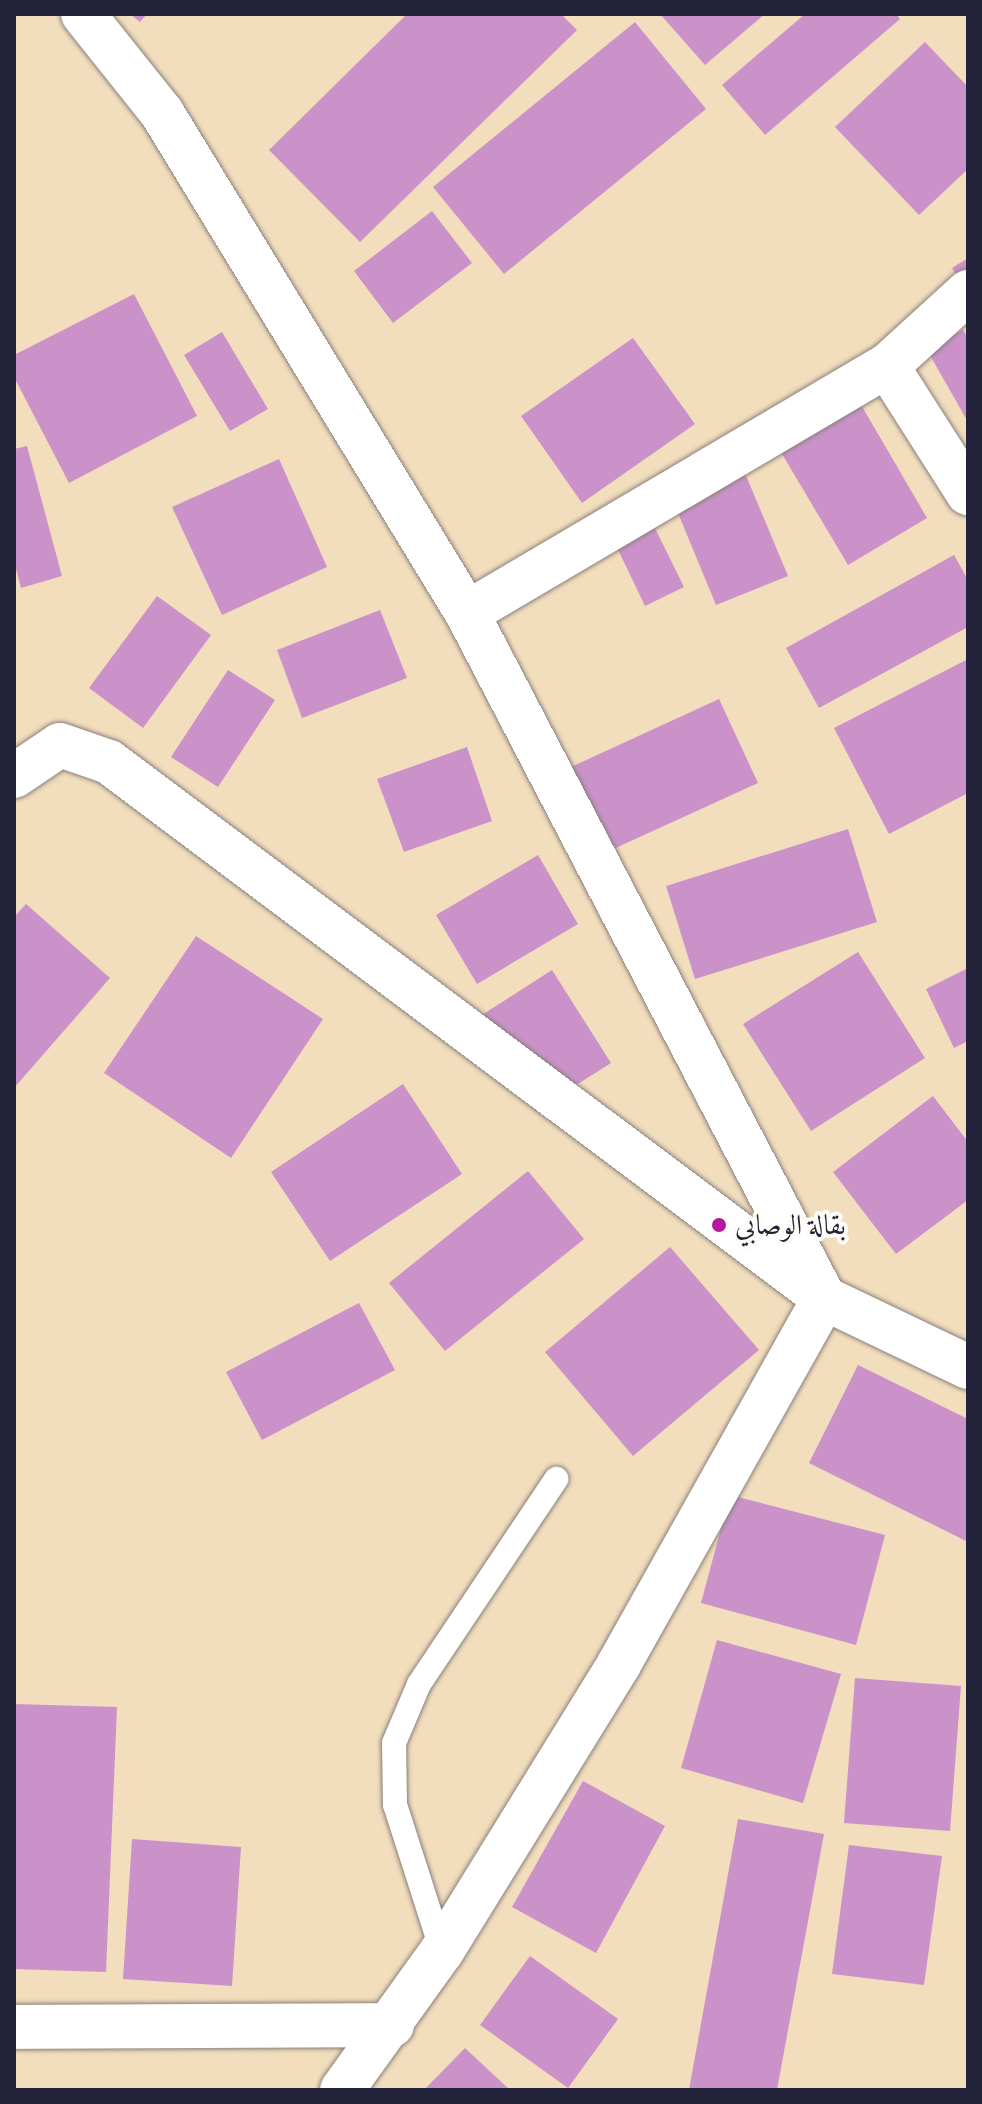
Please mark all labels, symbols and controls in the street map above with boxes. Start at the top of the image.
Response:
place label: بقالة الوصابي [735,1208,846,1242]
marker: بقالة الوصابي [710,1216,728,1234]

